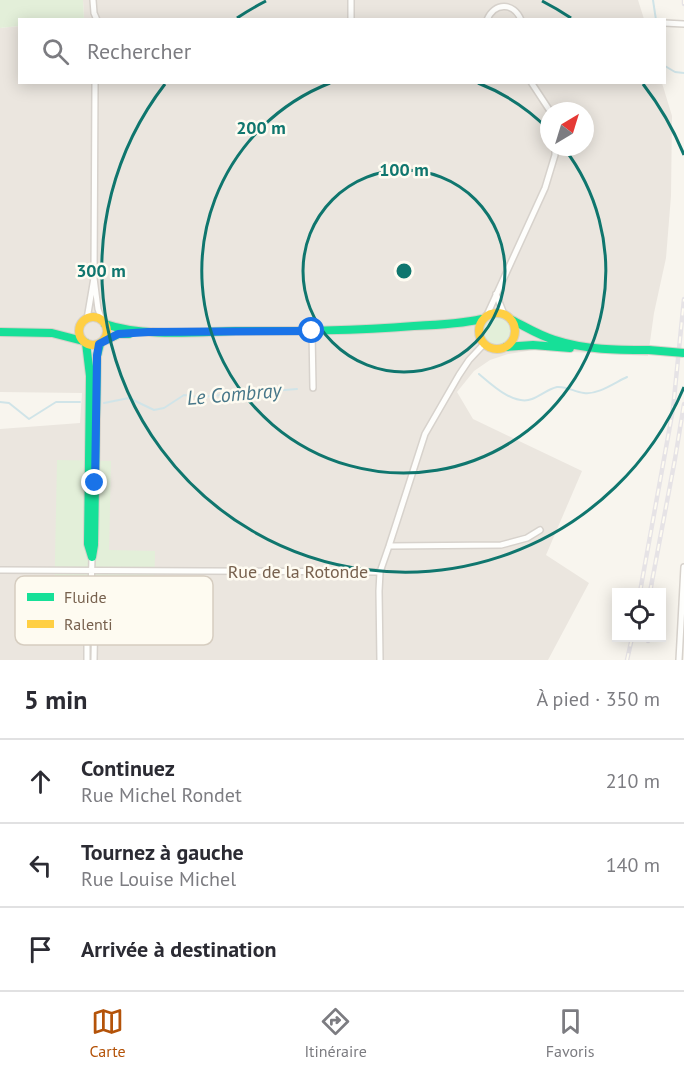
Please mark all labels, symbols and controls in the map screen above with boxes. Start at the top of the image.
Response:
search box [18,18,666,84]
icon: search [39,35,72,68]
text: Rechercher [87,37,191,65]
north arrow [540,102,594,156]
text: 200 m [236,116,286,139]
text: 100 m [379,158,429,181]
text: 300 m [76,259,126,282]
centre of rings [394,261,414,281]
route start [298,317,324,343]
water label: Le Combray [186,377,283,411]
route end [81,469,107,495]
street label: Rue de la Rotonde [228,560,368,583]
legend [15,576,213,645]
text: Fluide [64,587,107,607]
map controls [612,588,666,642]
button: locate [612,588,666,642]
text: Ralenti [64,614,113,634]
text: 5 min [24,683,87,716]
text: À pied · 350 m [536,686,660,712]
text: Continuez [81,754,175,782]
icon: ahead [24,765,57,798]
text: 210 m [606,768,660,794]
text: Rue Michel Rondet [81,782,242,808]
text: Tournez à gauche [81,838,244,866]
icon: left [24,849,57,882]
text: 140 m [606,852,660,878]
text: Rue Louise Michel [81,866,236,892]
icon: arrive [24,933,57,966]
text: Arrivée à destination [81,935,277,963]
tab: Carte [89,1005,126,1061]
tab: Itinéraire [304,1005,367,1061]
tab: Favoris [546,1005,595,1061]

